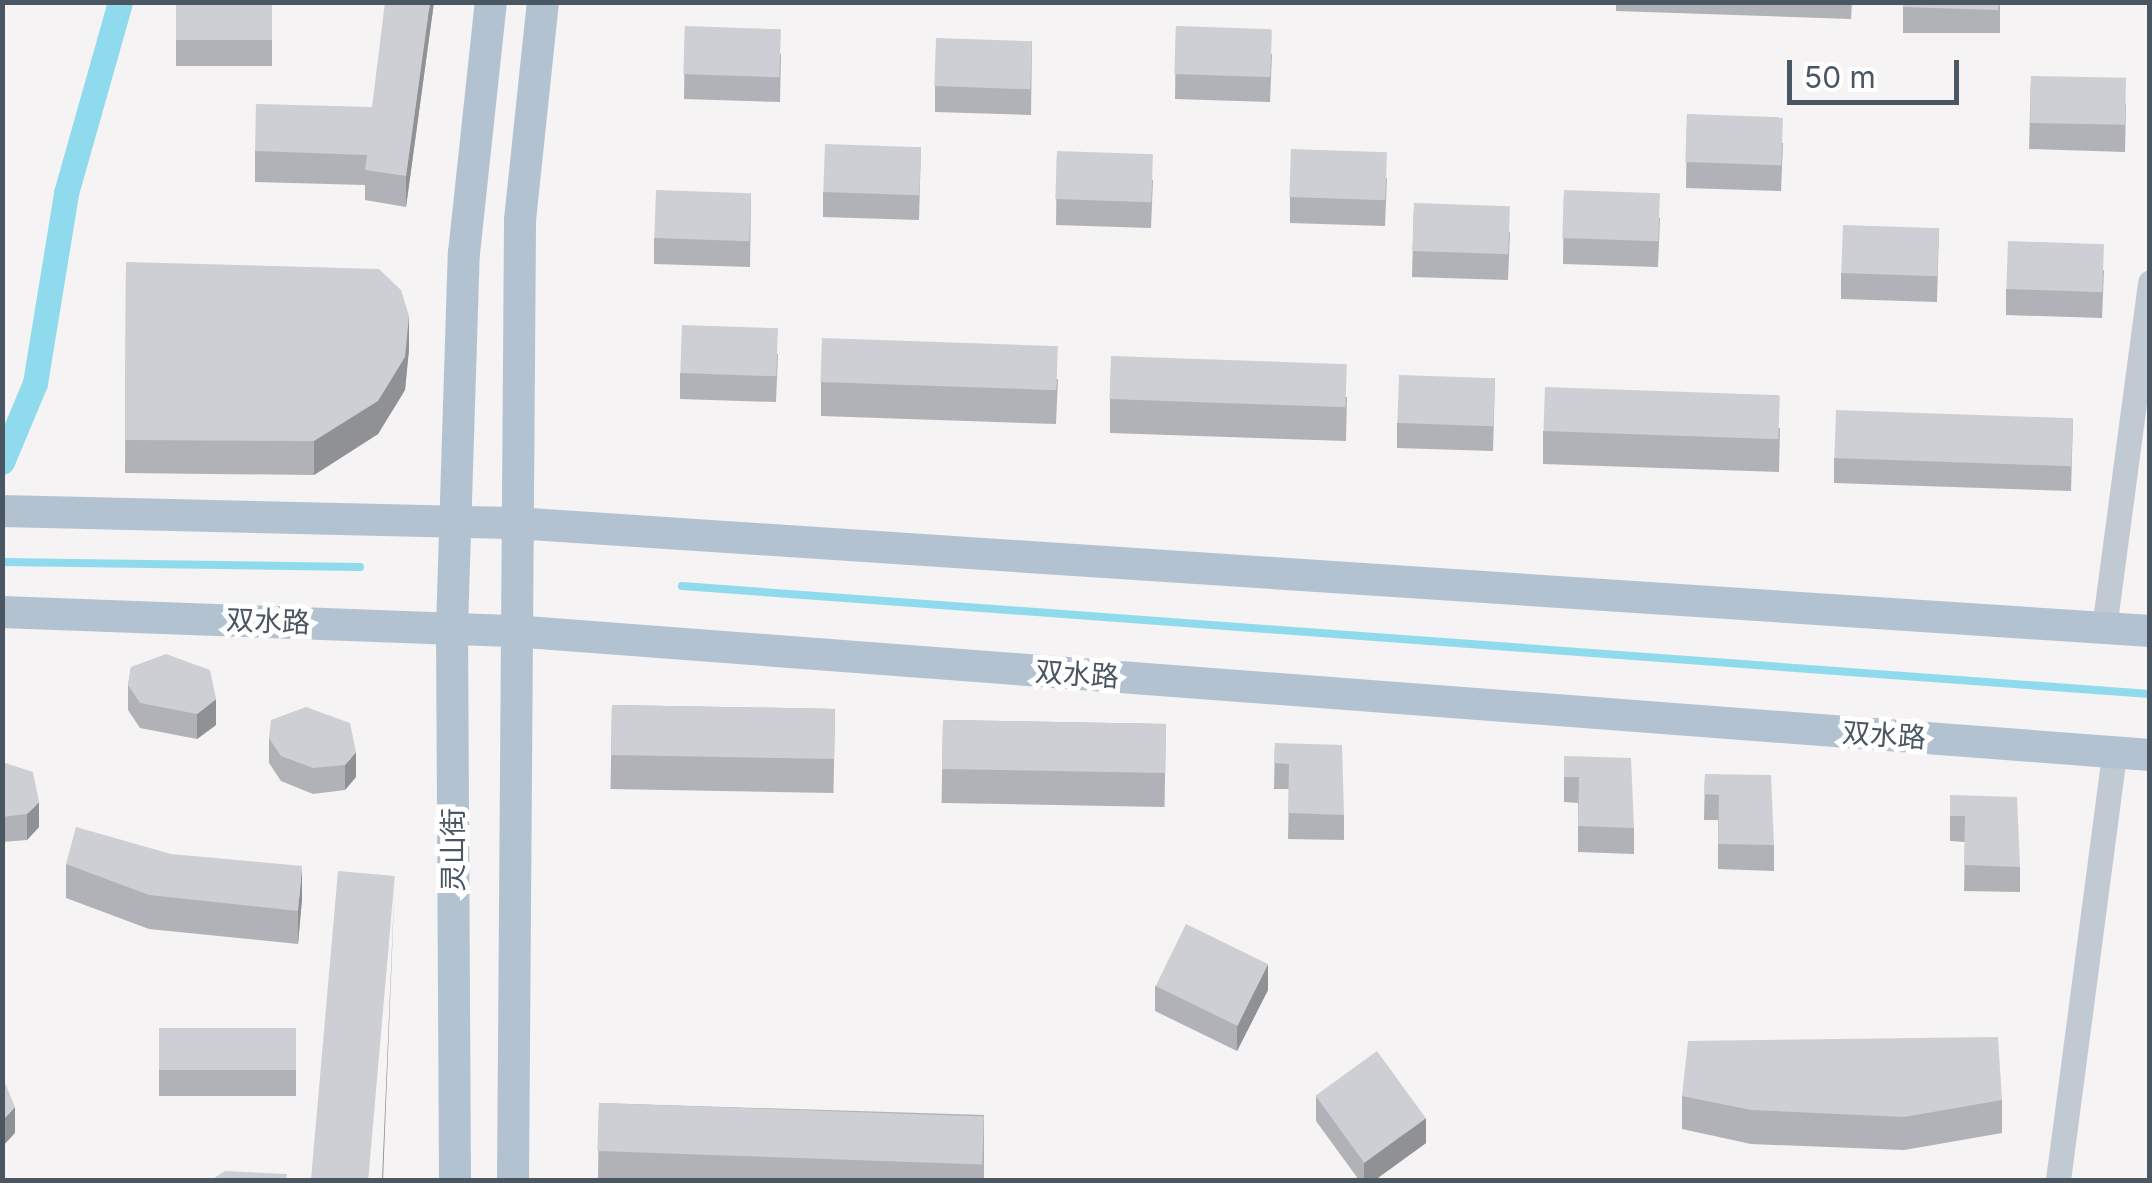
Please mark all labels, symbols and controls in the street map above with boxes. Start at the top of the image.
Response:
scale bar [1792,40,1964,102]
text: 50 m [1804,59,1876,95]
street label: 双水路 [225,603,311,639]
street label: 双水路 [1034,654,1120,694]
street label: 双水路 [1841,715,1927,755]
street label: 灵山街 [436,808,470,892]

